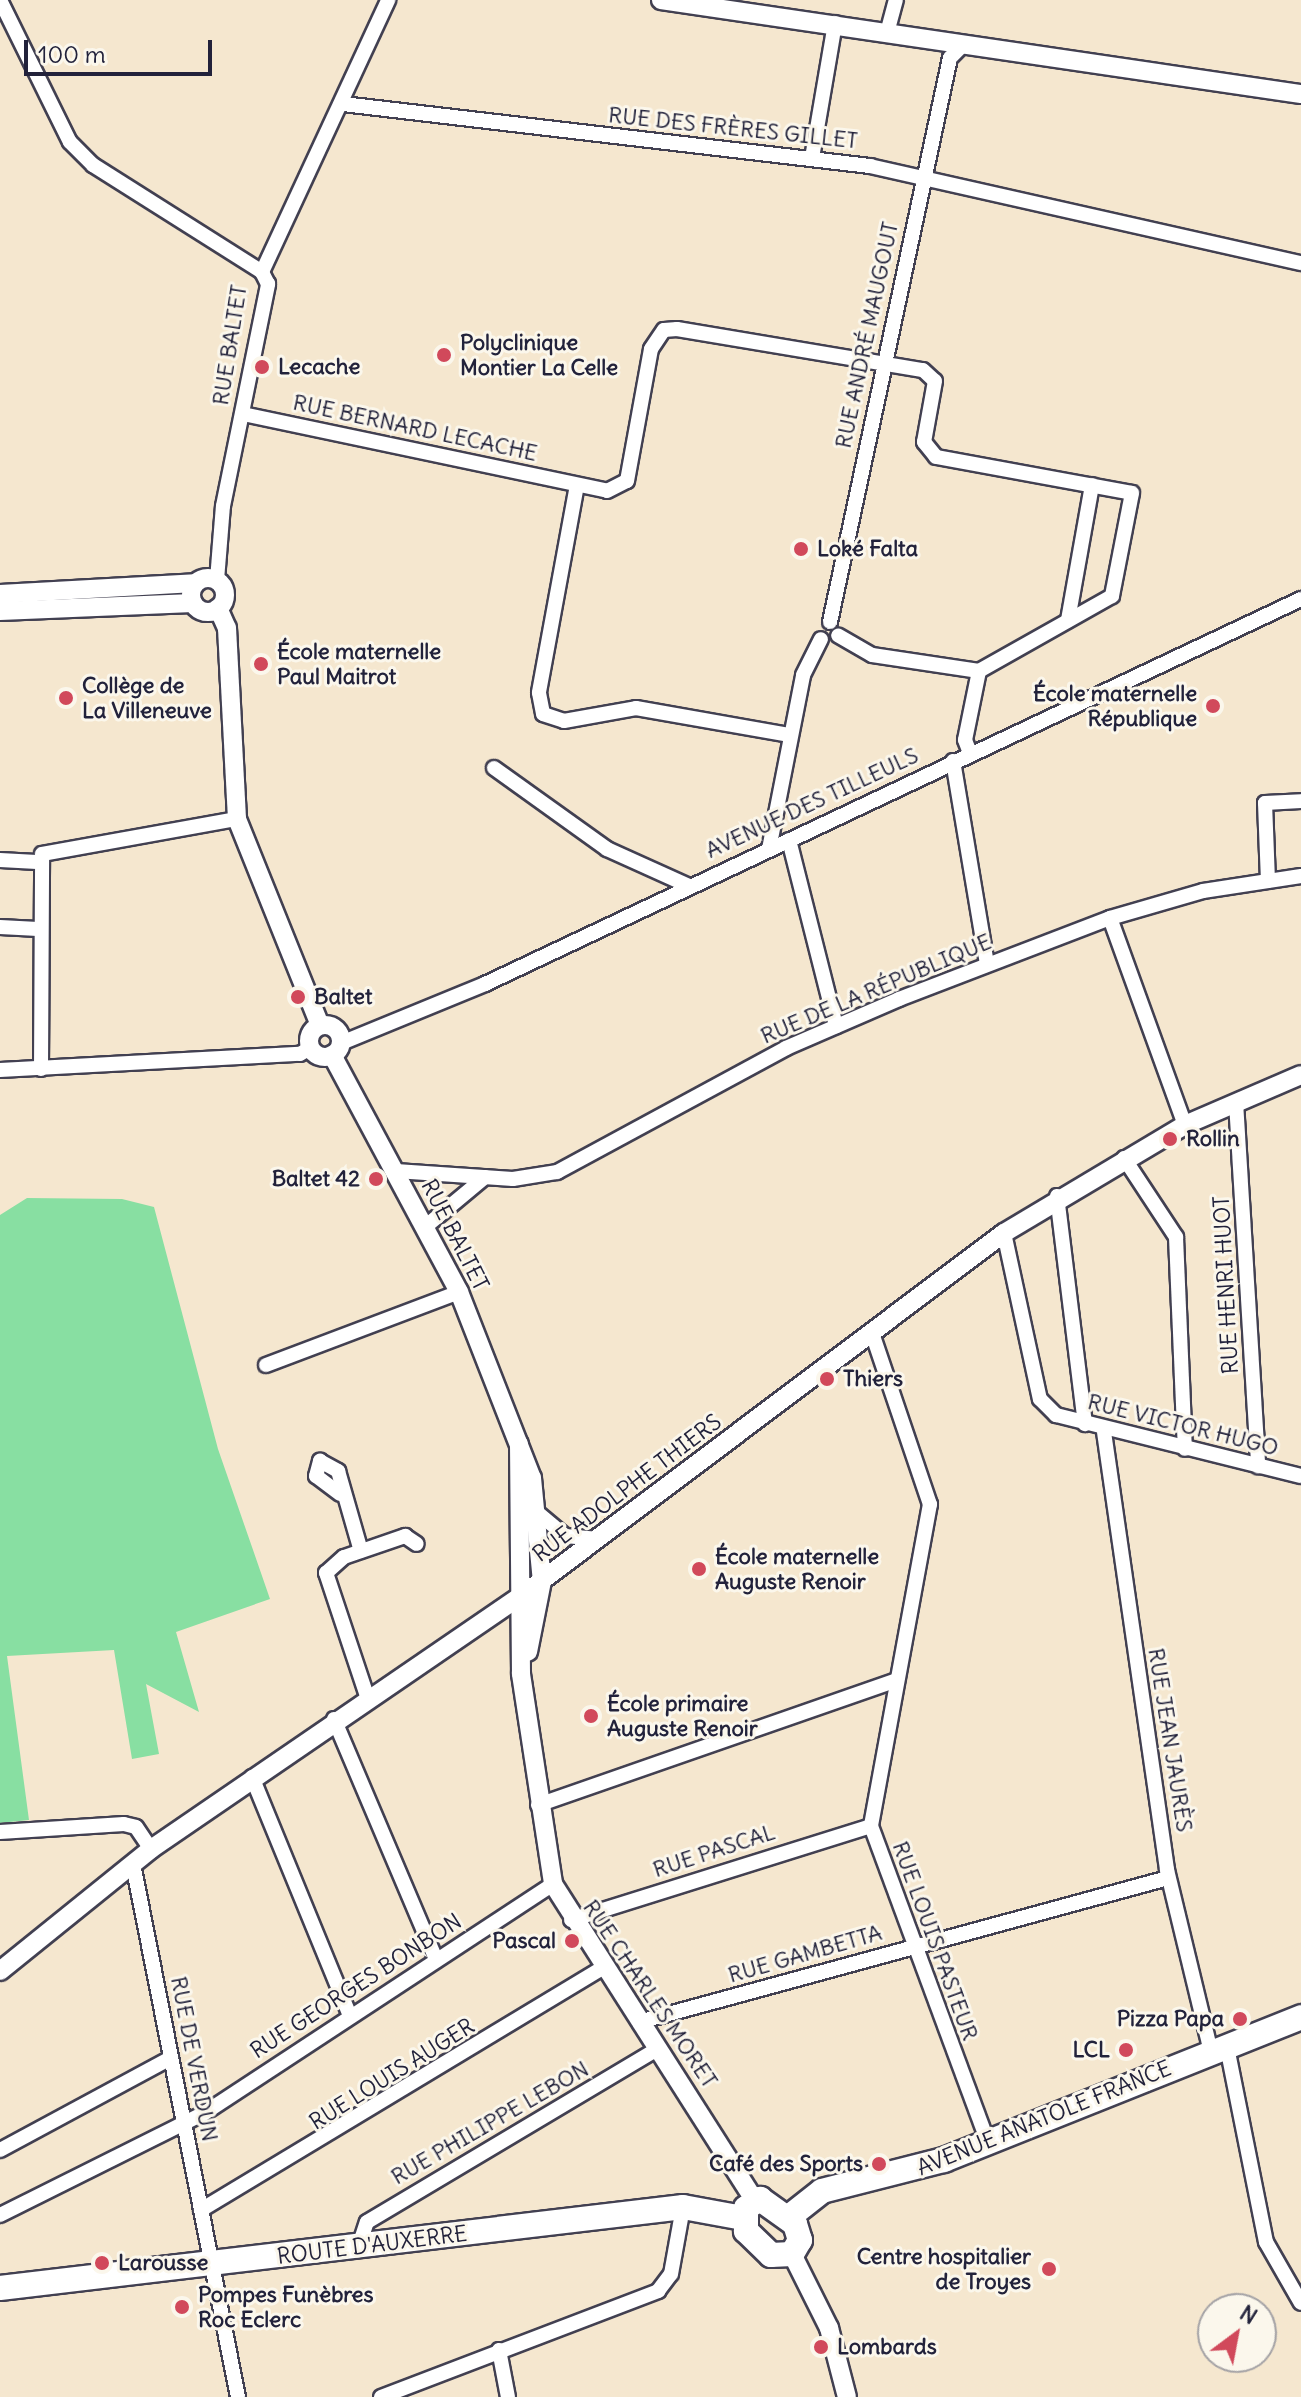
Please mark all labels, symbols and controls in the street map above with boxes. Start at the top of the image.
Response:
scale bar [28,24,216,74]
text: 100 m [38,39,106,69]
street label: RUE DES FRÈRES GILLET [607,102,859,154]
street label: RUE ANDRÉ MAUGOUT [830,219,904,451]
street label: RUE BALTET [207,283,253,407]
place label: Polyclinique Montier La Celle [460,329,618,380]
marker: Polyclinique Montier La Celle [435,346,453,364]
place label: Lecache [278,354,360,380]
marker: Lecache [253,358,271,376]
street label: RUE BERNARD LECACHE [291,389,539,467]
place label: Loké Falta [817,536,918,562]
marker: Loké Falta [792,540,810,558]
place label: École maternelle Paul Maitrot [277,638,441,690]
marker: École maternelle Paul Maitrot [252,655,270,673]
place label: Collège de La Villeneuve [82,672,212,724]
place label: École maternelle République [1033,680,1197,732]
marker: Collège de La Villeneuve [57,689,75,707]
marker: École maternelle République [1204,697,1222,715]
street label: AVENUE DES TILLEULS [701,742,923,864]
street label: RUE DE LA RÉPUBLIQUE [757,928,995,1050]
place label: Baltet [314,984,372,1010]
marker: Baltet [289,988,307,1006]
place label: Rollin [1186,1126,1240,1152]
marker: Rollin [1161,1130,1179,1148]
place label: Baltet 42 [272,1166,360,1192]
marker: Baltet 42 [367,1170,385,1188]
street label: RUE BALTET [416,1175,494,1295]
street label: RUE HENRI HUOT [1208,1195,1244,1375]
place label: Thiers [843,1366,903,1392]
marker: Thiers [818,1370,836,1388]
street label: RUE VICTOR HUGO [1085,1389,1281,1461]
street label: RUE ADOLPHE THIERS [528,1409,726,1567]
place label: École maternelle Auguste Renoir [715,1543,879,1594]
marker: École maternelle Auguste Renoir [690,1560,708,1578]
street label: RUE JEAN JAURÈS [1142,1646,1198,1834]
place label: École primaire Auguste Renoir [607,1690,758,1742]
marker: École primaire Auguste Renoir [582,1707,600,1725]
street label: RUE PASCAL [650,1819,778,1883]
street label: RUE LOUIS PASTEUR [887,1838,983,2044]
street label: RUE CHARLES MORET [577,1895,723,2093]
street label: RUE GEORGES BONBON [246,1908,466,2064]
street label: RUE GAMBETTA [725,1919,885,1989]
place label: Pascal [492,1928,556,1954]
marker: Pascal [563,1932,581,1950]
street label: RUE DE VERDUN [165,1974,223,2144]
place label: Pizza Papa [1117,2006,1224,2032]
marker: Pizza Papa [1231,2010,1249,2028]
street label: RUE LOUIS AUGER [305,2013,479,2135]
place label: LCL [1072,2037,1110,2063]
marker: LCL [1117,2041,1135,2059]
street label: AVENUE ANATOLE FRANCE [913,2055,1175,2181]
street label: RUE PHILIPPE LEBON [387,2056,593,2190]
place label: Café des Sports [709,2151,863,2177]
marker: Café des Sports [870,2155,888,2173]
street label: ROUTE D'AUXERRE [275,2220,469,2270]
place label: Centre hospitalier de Troyes [857,2243,1031,2294]
place label: Larousse [118,2250,208,2276]
marker: Larousse [93,2254,111,2272]
marker: Centre hospitalier de Troyes [1038,2258,1060,2280]
place label: Pompes Funèbres Roc Eclerc [198,2281,373,2332]
north arrow [1197,2293,1277,2373]
marker: Pompes Funèbres Roc Eclerc [173,2298,191,2316]
text: N [1235,2298,1263,2330]
place label: Lombards [837,2334,937,2360]
marker: Lombards [812,2338,830,2356]

